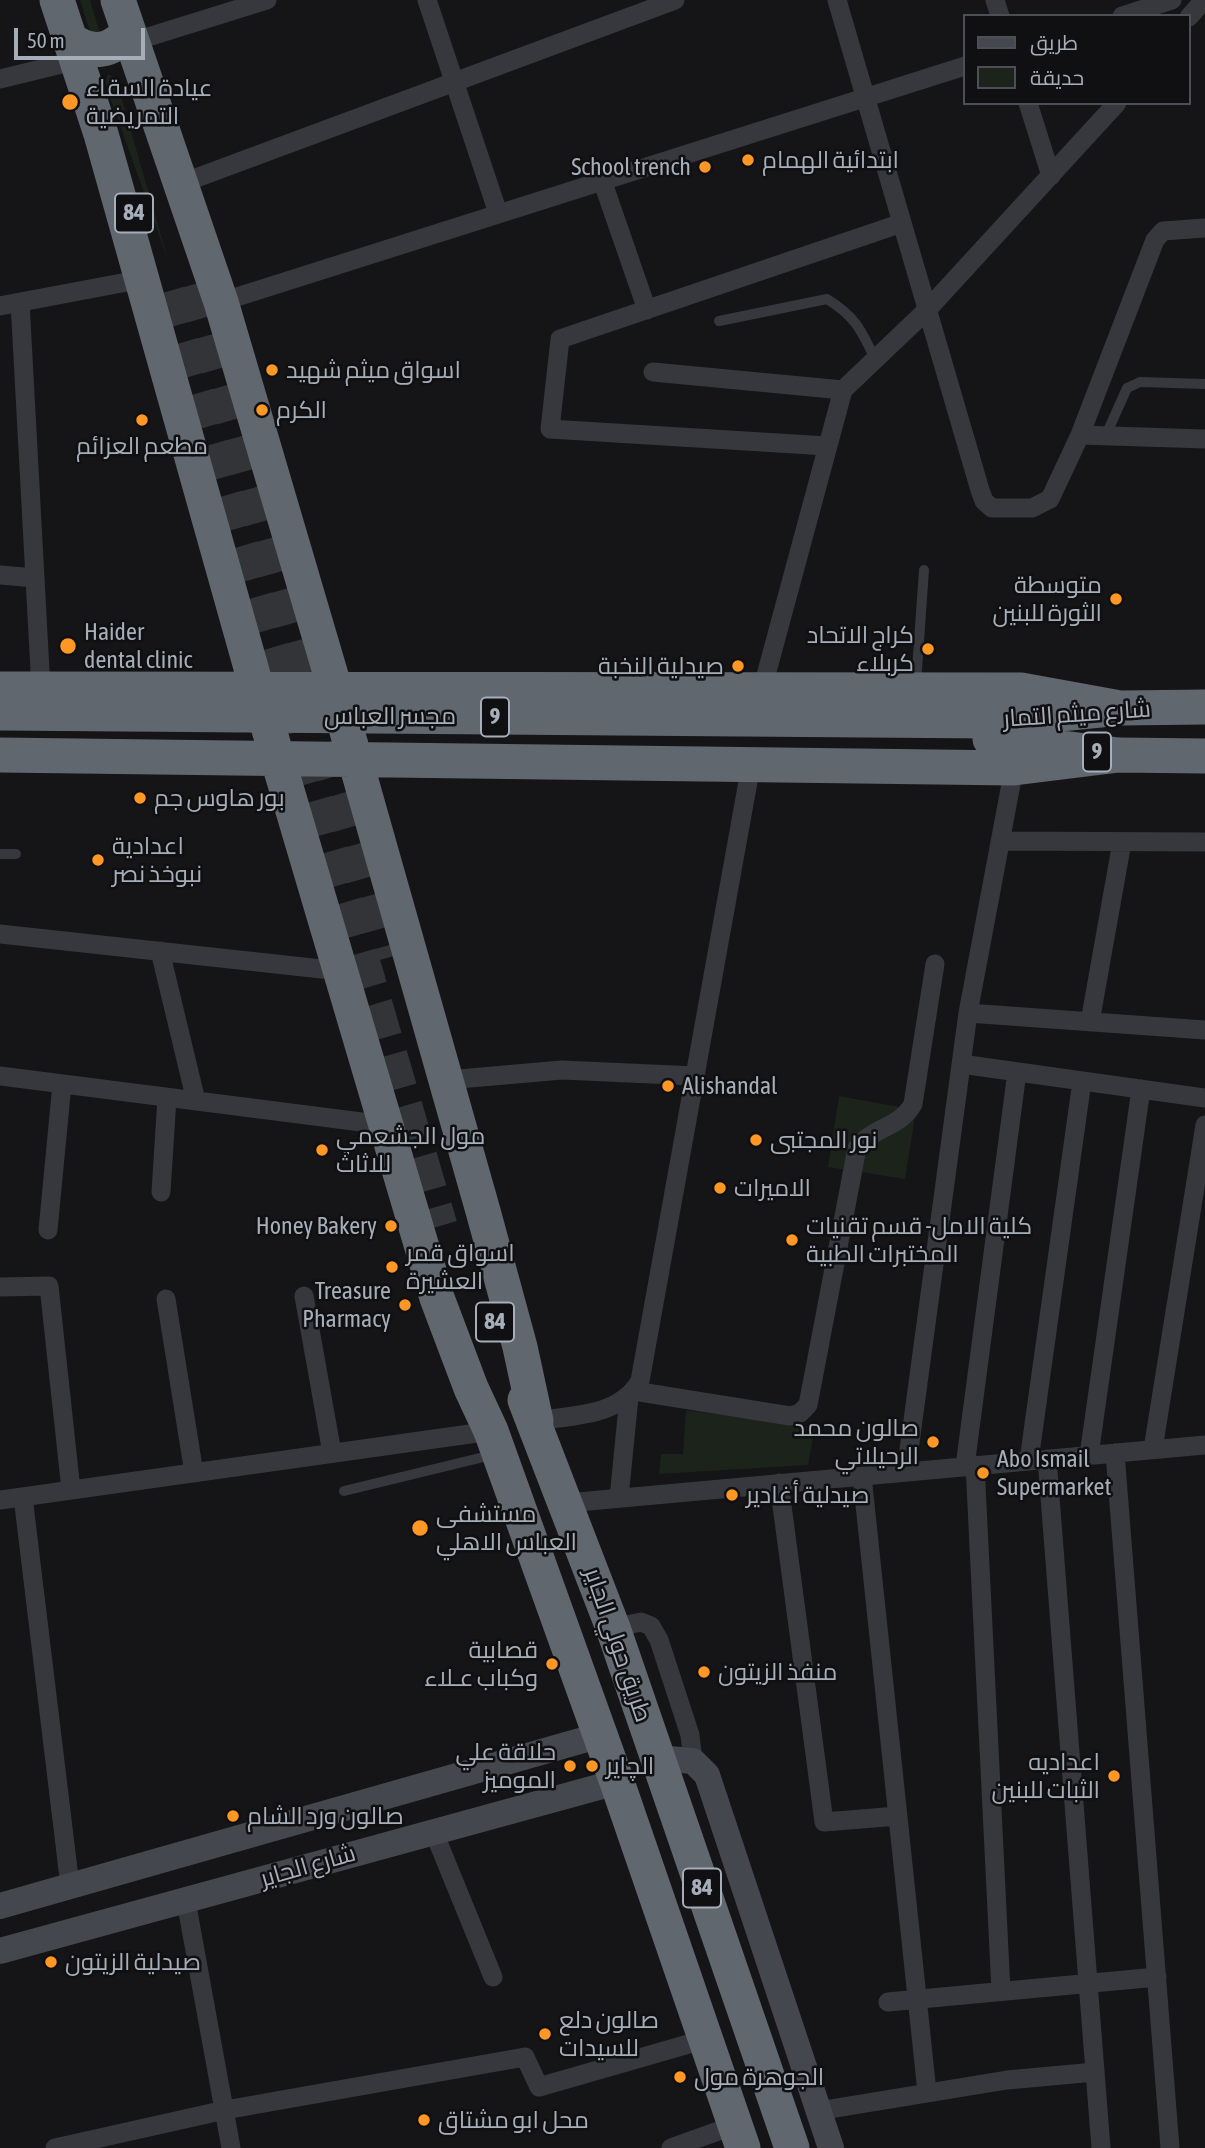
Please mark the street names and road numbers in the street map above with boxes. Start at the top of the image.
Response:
road number: 84 [115,194,153,232]
street label: شارع ميثم التمار [1002,694,1152,734]
road number: 9 [481,698,509,736]
street label: مجسر العباس [324,702,456,730]
road number: 9 [1083,732,1111,772]
road number: 84 [476,1302,514,1342]
street label: طريق حولي الجاير [578,1564,658,1726]
street label: شارع الجاير [257,1839,359,1893]
road number: 84 [683,1868,721,1908]

